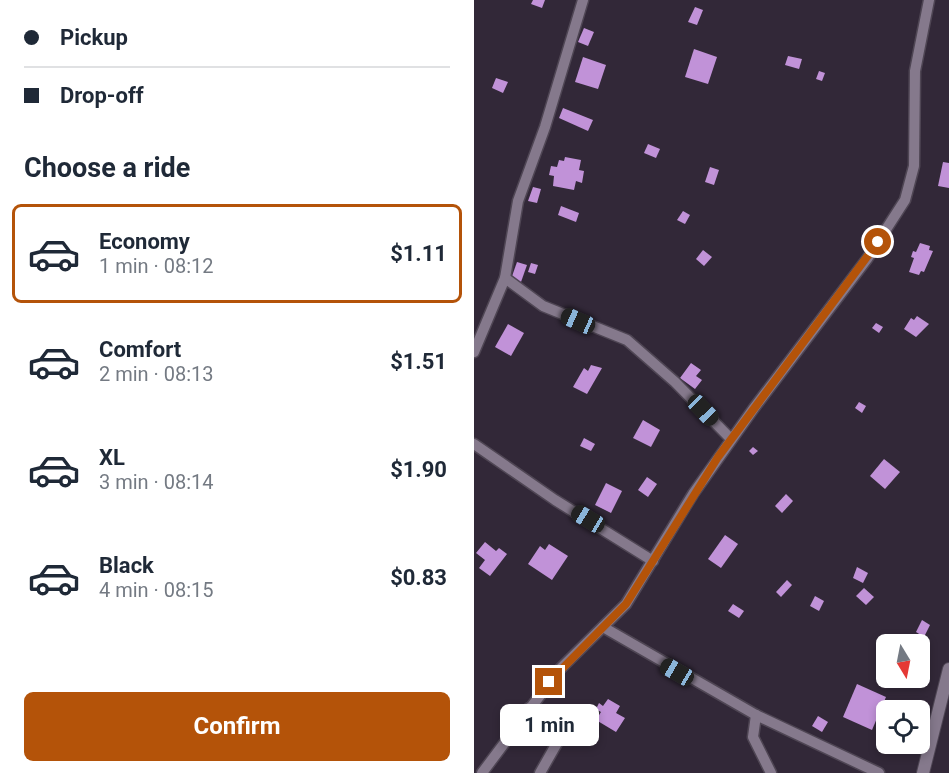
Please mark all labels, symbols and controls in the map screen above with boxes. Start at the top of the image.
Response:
text: Pickup [60,25,128,50]
text: Drop-off [60,83,144,108]
text: Choose a ride [24,152,190,184]
icon: car [27,227,81,281]
route start [864,228,891,255]
text: Economy [99,229,190,254]
text: $1.11 [390,241,447,266]
text: 1 min · 08:12 [99,254,214,278]
car [558,305,598,337]
icon: car [27,335,81,389]
text: Comfort [99,337,181,362]
text: $1.51 [390,349,447,374]
text: 2 min · 08:13 [99,362,214,386]
car [684,391,722,429]
icon: car [27,443,81,497]
text: XL [99,445,125,470]
text: $1.90 [390,457,447,482]
text: 3 min · 08:14 [99,470,214,494]
car [568,502,608,536]
icon: car [27,551,81,605]
text: Black [99,553,154,578]
text: $0.83 [390,565,447,590]
text: 4 min · 08:15 [99,578,214,602]
north arrow [876,634,930,688]
map controls [876,634,930,754]
car [657,655,697,689]
route end [535,668,562,695]
button: Confirm [24,692,450,761]
button: locate [876,700,930,754]
callout: 1 min [500,703,598,745]
text: 1 min [524,713,575,737]

